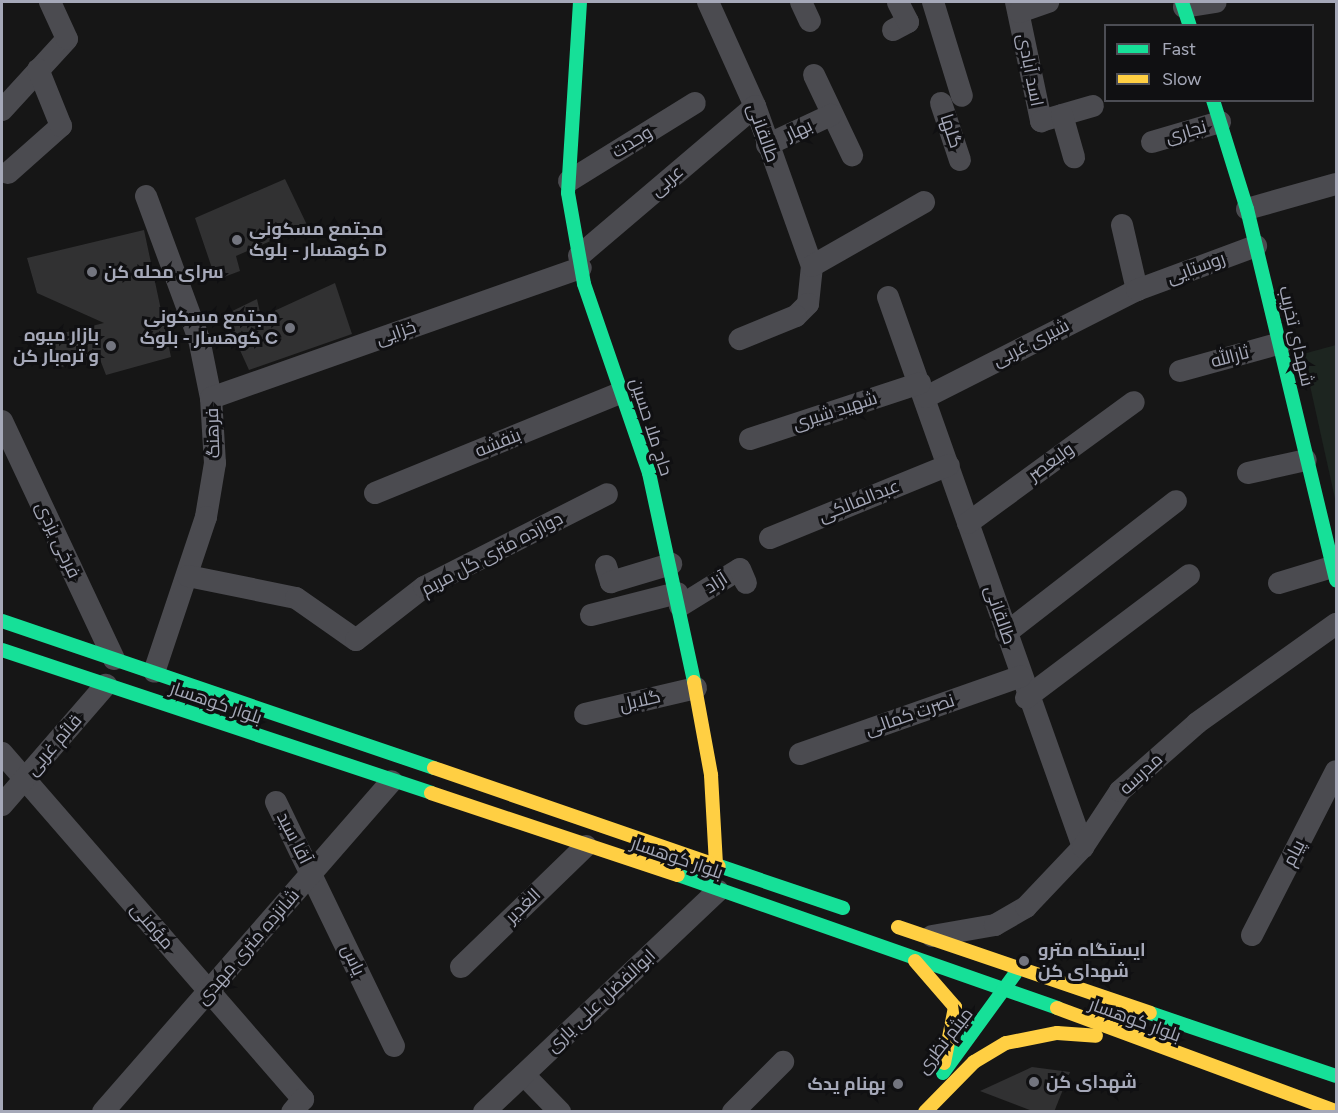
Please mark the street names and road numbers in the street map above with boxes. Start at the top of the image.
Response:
street label: اسد آبادی [1012,32,1048,108]
street label: طالقانی [742,101,784,165]
street label: گلها [935,111,967,151]
street label: بهار [782,115,816,145]
street label: نجاری [1163,116,1209,148]
street label: وحدت [608,121,656,163]
street label: عربی [646,161,688,201]
street label: روستایی [1164,247,1228,289]
street label: شهدای تخریب [1274,284,1318,388]
street label: شیری غربی [989,315,1073,371]
street label: خزایی [373,316,419,350]
street label: ثارالله [1209,342,1251,372]
street label: حاج ملا حسین [625,375,677,479]
street label: شهید شیری [790,387,880,435]
street label: فرهنگ [201,407,225,459]
street label: بنفشه [472,424,524,462]
street label: ولیعصر [1024,438,1078,486]
street label: عبدالمالکی [815,475,903,527]
street label: فرخی یزدی [31,498,85,582]
street label: دوازده متری گل مریم [417,508,567,600]
street label: آزاد [700,568,732,598]
street label: طالقانی [980,583,1020,647]
street label: بلوار کوهسار [167,677,265,729]
street label: گلایل [617,686,663,716]
street label: نصرت کمالی [862,690,958,740]
street label: قائم غربی [22,710,86,780]
street label: مدرسه [1115,749,1167,799]
street label: آقا سید [272,808,316,868]
street label: بلوار کوهسار [628,832,726,884]
street label: پیام [1278,836,1310,870]
street label: الغدیر [501,884,545,928]
street label: شانزده متری مهدی [192,885,304,1009]
street label: مؤمنی [126,898,178,954]
street label: یاس [336,941,370,979]
street label: ابوالفضل علی یاری [542,945,660,1057]
street label: بلوار کوهسار [1086,993,1184,1047]
street label: میثم نظری [912,1004,978,1078]

